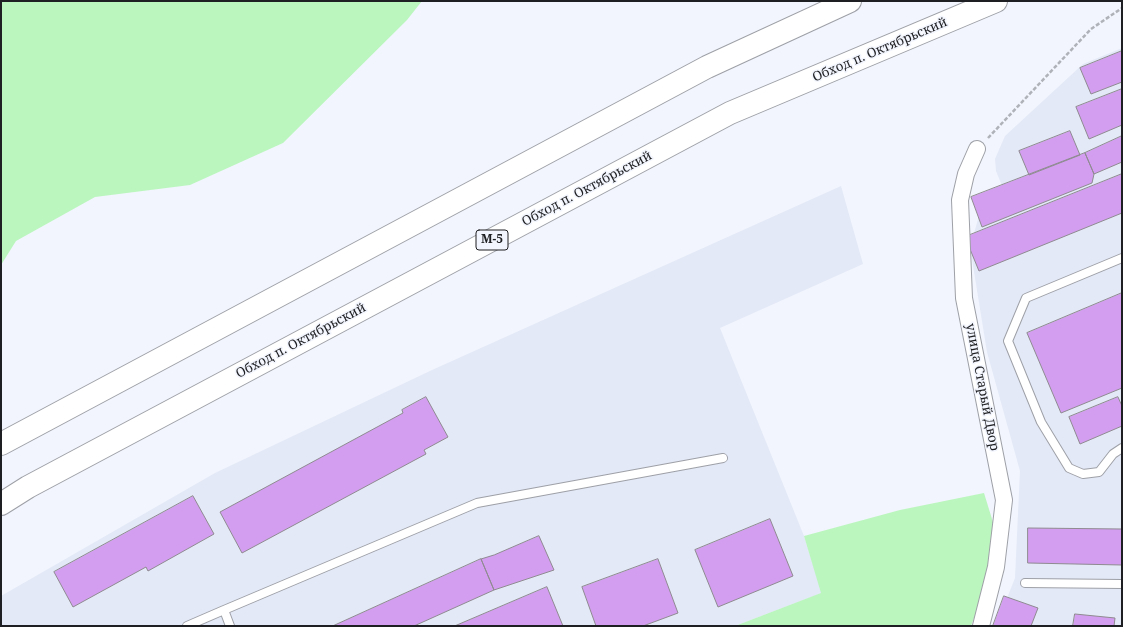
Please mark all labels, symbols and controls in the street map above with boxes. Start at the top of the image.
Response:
street label: Обход п. Октябрьский [810,15,950,85]
street label: Обход п. Октябрьский [519,148,655,230]
road number: М-5 [476,230,508,250]
street label: Обход п. Октябрьский [233,300,369,382]
street label: улица Старый Двор [962,322,1002,452]

